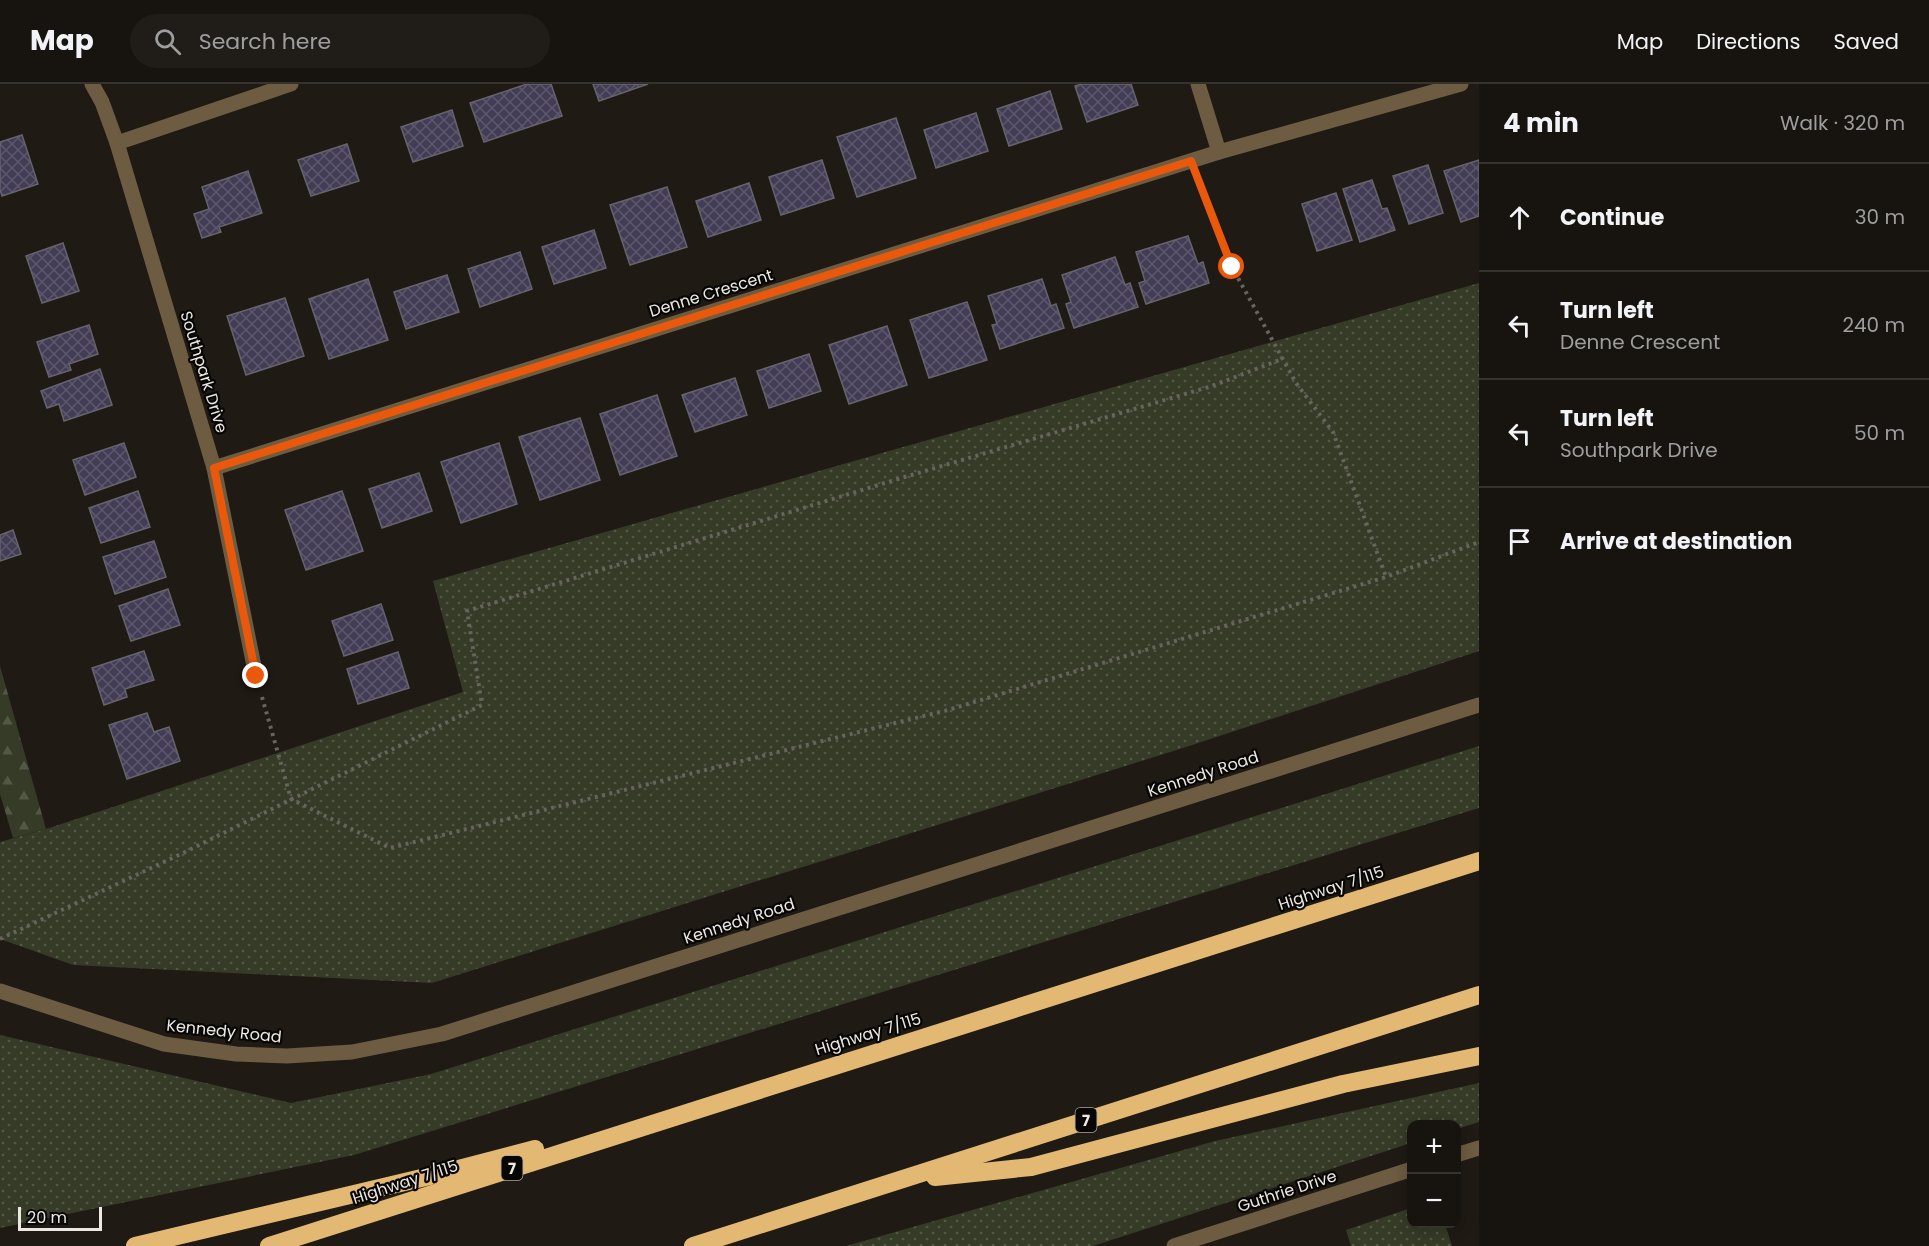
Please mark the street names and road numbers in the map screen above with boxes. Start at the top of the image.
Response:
street label: Denne Crescent [646,263,776,323]
street label: Southpark Drive [175,308,233,436]
street label: Kennedy Road [1144,745,1262,803]
street label: Highway 7/115 [1275,860,1387,916]
street label: Kennedy Road [680,892,798,950]
street label: Highway 7/115 [812,1007,924,1061]
street label: Kennedy Road [165,1014,283,1048]
road number: 7 [1076,1108,1096,1132]
street label: Highway 7/115 [349,1154,461,1210]
road number: 7 [502,1156,522,1180]
street label: Guthrie Drive [1234,1164,1340,1218]

